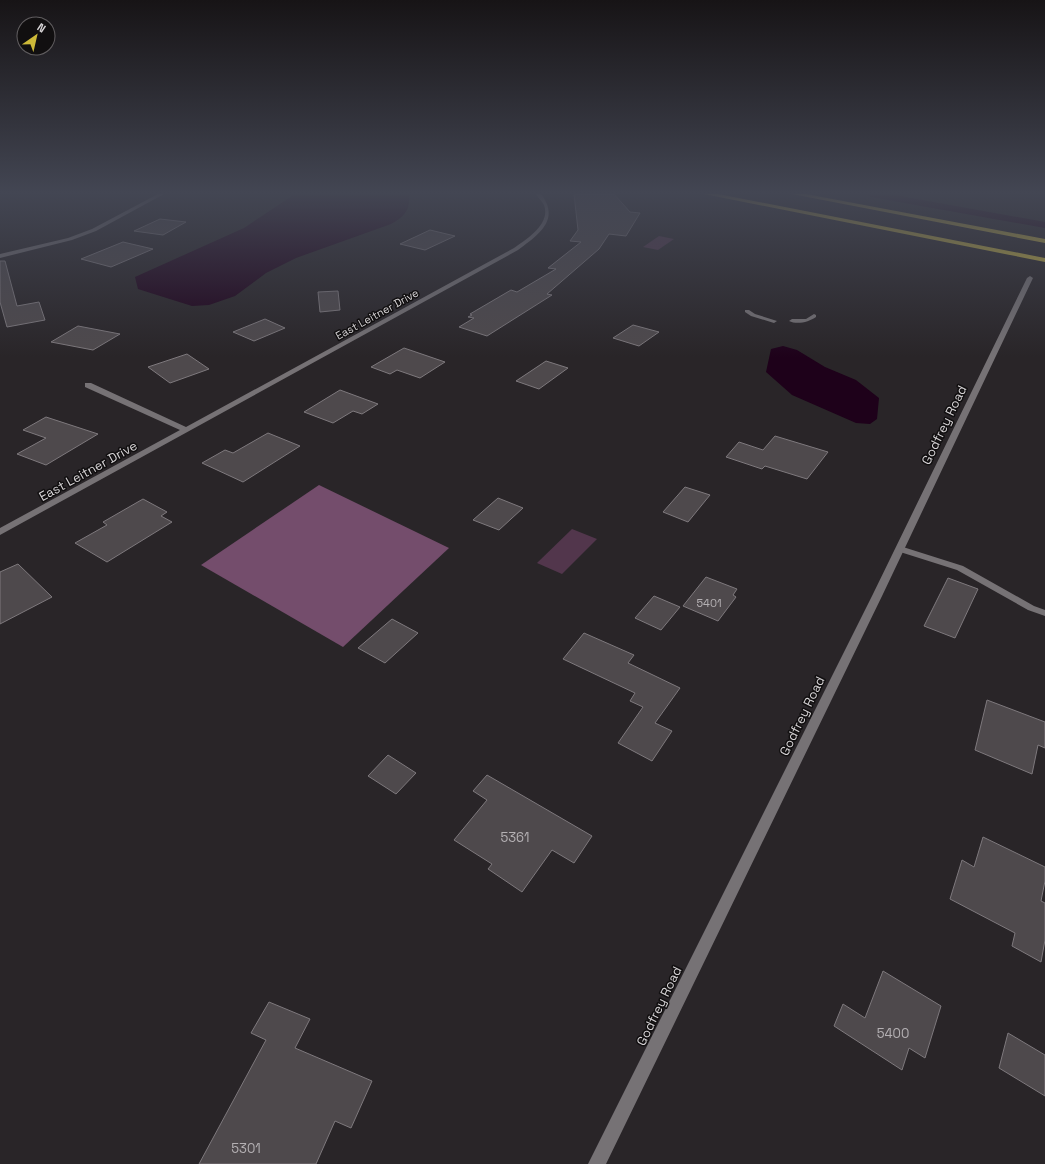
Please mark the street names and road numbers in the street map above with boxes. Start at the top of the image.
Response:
street label: East Leitner Drive [333,285,421,343]
street label: Godfrey Road [917,382,971,468]
street label: East Leitner Drive [36,437,140,505]
street label: Godfrey Road [775,673,829,759]
street label: Godfrey Road [632,963,686,1049]

